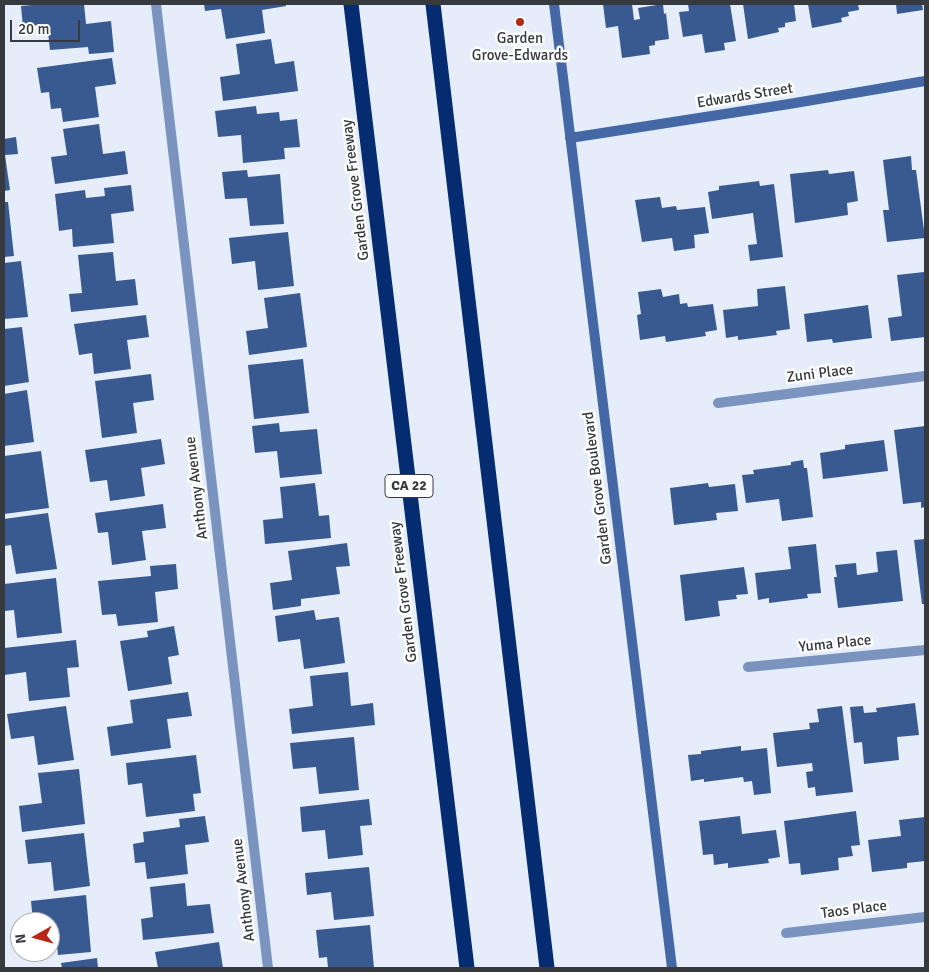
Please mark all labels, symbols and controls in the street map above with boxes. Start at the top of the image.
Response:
scale bar [12,10,82,42]
marker: Garden Grove-Edwards [514,16,526,28]
text: 20 m [18,20,49,38]
place label: Garden Grove-Edwards [472,30,568,65]
street label: Edwards Street [696,80,794,112]
street label: Garden Grove Freeway [338,118,374,262]
street label: Zuni Place [786,361,854,387]
street label: Garden Grove Boulevard [580,411,616,565]
street label: Anthony Avenue [182,435,212,541]
road number: CA 22 [385,474,433,498]
street label: Garden Grove Freeway [386,520,422,664]
street label: Yuma Place [798,631,872,657]
street label: Anthony Avenue [229,837,259,943]
street label: Taos Place [820,897,888,923]
north arrow [10,912,60,962]
text: N [12,933,30,945]

